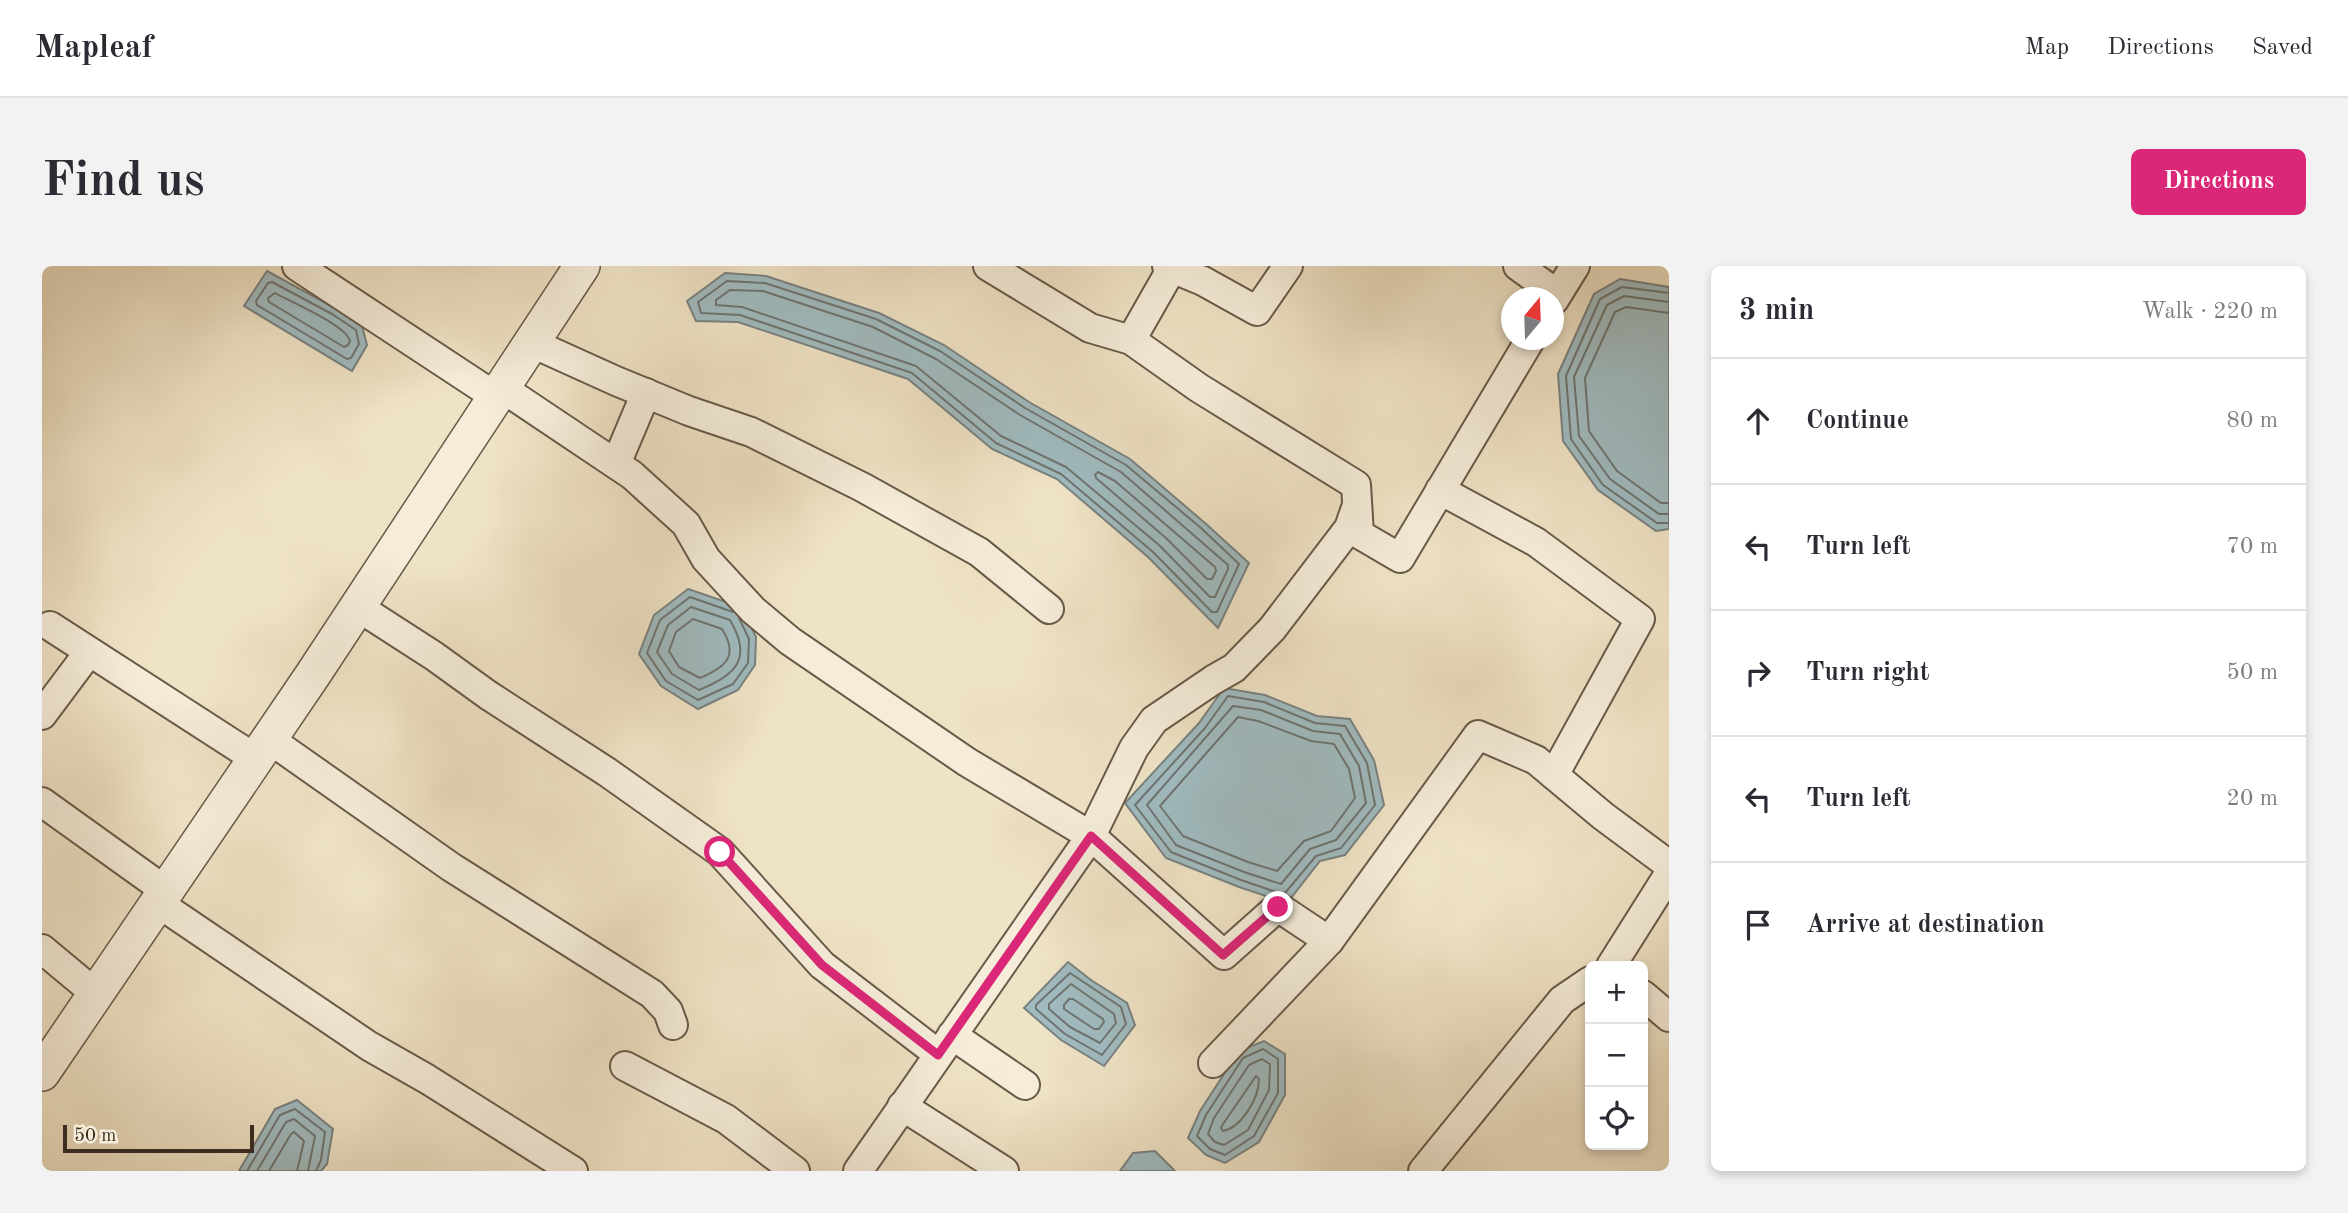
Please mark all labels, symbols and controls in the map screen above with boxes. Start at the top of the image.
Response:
text: Mapleaf [35,32,153,65]
text: Map [2025,36,2069,60]
text: Directions [2107,36,2214,60]
text: Saved [2252,36,2313,60]
button: Directions [2131,149,2306,215]
text: Find us [42,158,205,207]
north arrow [1501,287,1564,350]
text: 3 min [1739,296,1814,326]
text: Walk · 220 m [2142,300,2278,323]
icon: ahead [1739,402,1777,440]
text: Continue [1806,408,1909,434]
text: 80 m [2227,409,2278,432]
icon: left [1739,528,1777,566]
text: Turn left [1806,534,1911,560]
text: 70 m [2227,535,2278,558]
icon: right [1739,654,1777,692]
text: Turn right [1806,660,1929,686]
text: 50 m [2227,661,2278,684]
icon: left [1739,780,1777,818]
text: Turn left [1806,786,1911,812]
text: 20 m [2227,787,2278,810]
route start [704,836,735,867]
route end [1262,891,1293,922]
icon: arrive [1739,906,1777,944]
text: Arrive at destination [1806,912,2045,938]
map controls [1585,961,1648,1150]
button: + [1585,961,1648,1024]
button: − [1585,1024,1648,1087]
button: locate [1585,1087,1648,1150]
scale bar [63,1122,254,1154]
text: 50 m [74,1127,116,1146]

